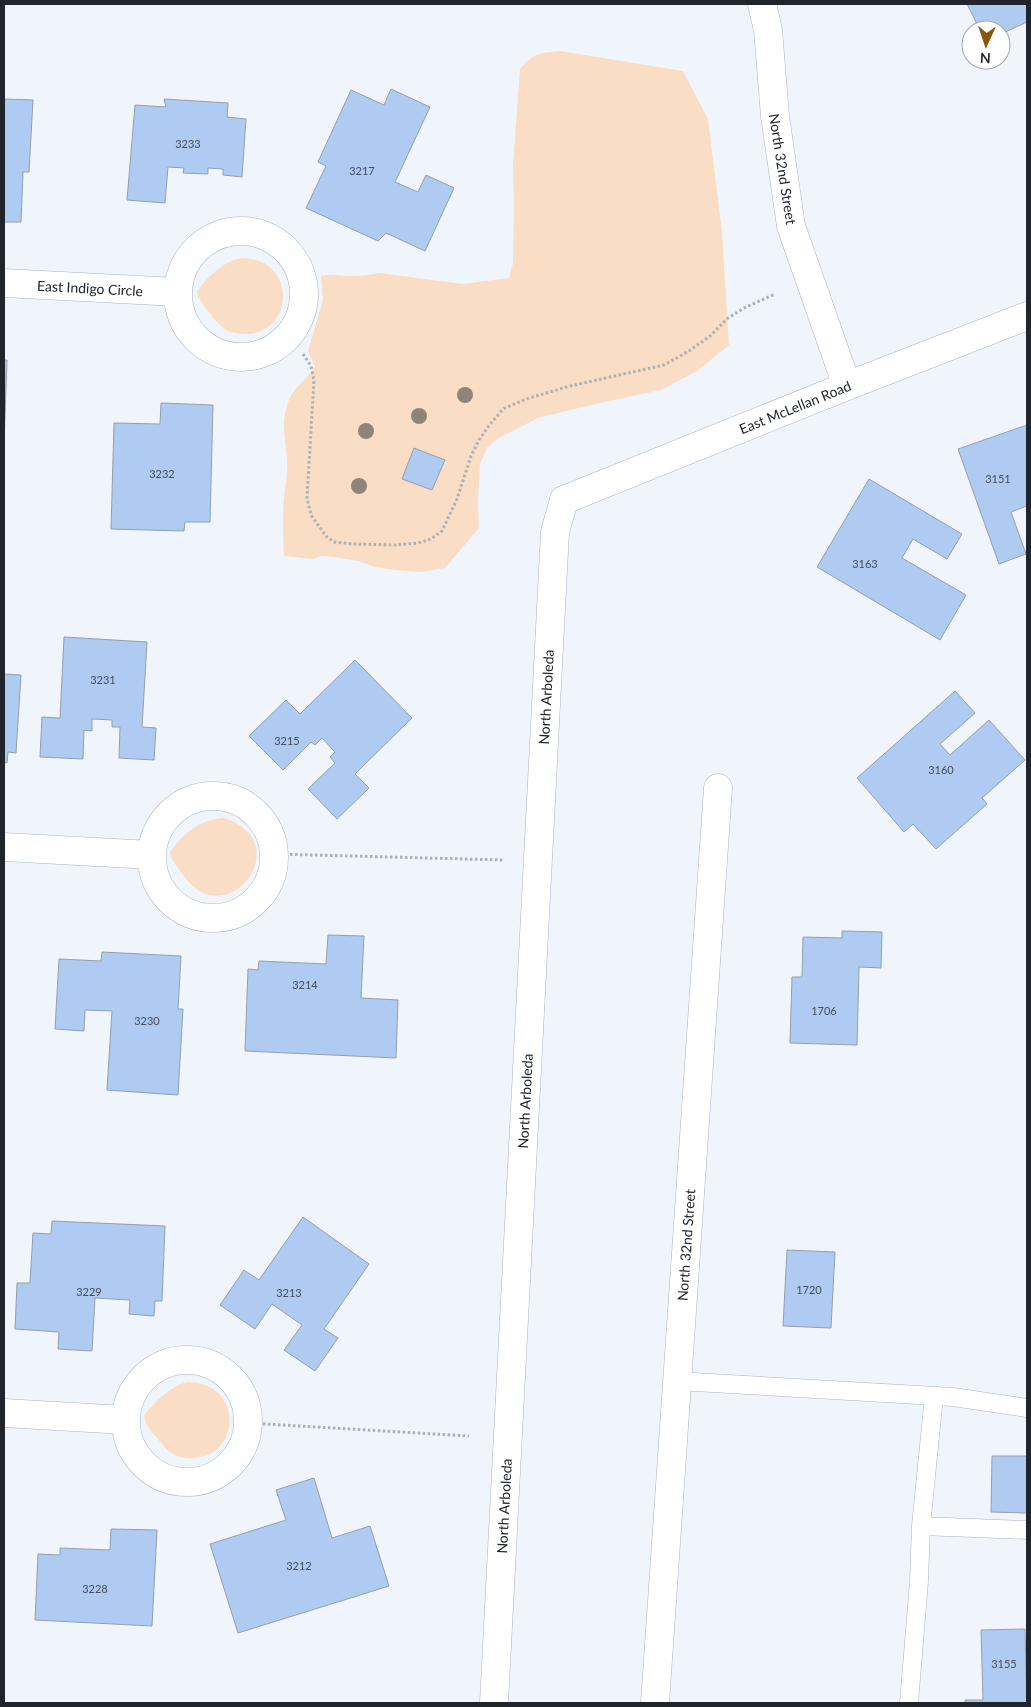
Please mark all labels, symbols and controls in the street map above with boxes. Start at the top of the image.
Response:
north arrow [961,20,1011,70]
text: N [979,50,991,67]
street label: North 32nd Street [766,112,800,226]
house number: 3233 [175,137,201,150]
house number: 3217 [349,164,375,177]
street label: East Indigo Circle [37,277,143,299]
street label: East McLellan Road [737,377,853,437]
house number: 3232 [149,467,175,480]
house number: 3151 [985,472,1011,485]
house number: 3163 [852,557,878,570]
street label: North Arboleda [535,649,557,745]
house number: 3231 [90,673,116,686]
house number: 3215 [274,734,300,747]
house number: 3160 [928,763,954,776]
house number: 3214 [292,978,318,991]
house number: 1706 [811,1004,837,1017]
house number: 3230 [134,1014,160,1027]
street label: North Arboleda [514,1053,536,1149]
street label: North 32nd Street [674,1188,698,1302]
house number: 1720 [796,1283,822,1296]
house number: 3229 [76,1285,102,1298]
house number: 3213 [276,1286,302,1299]
street label: North Arboleda [493,1458,515,1554]
house number: 3212 [286,1559,312,1572]
house number: 3228 [82,1582,108,1595]
house number: 3155 [991,1657,1017,1670]

